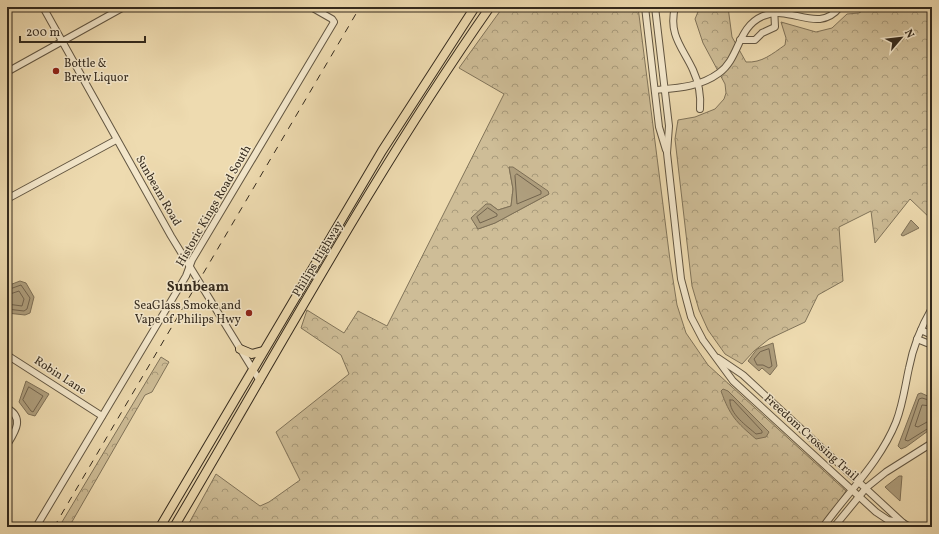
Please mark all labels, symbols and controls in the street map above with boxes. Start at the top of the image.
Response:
scale bar [20,18,145,44]
north arrow [881,18,921,58]
text: 200 m [26,25,60,41]
text: N [900,27,917,41]
place label: Bottle & Brew Liquor [64,56,128,86]
marker: Bottle & Brew Liquor [51,66,61,76]
street label: Historic Kings Road South [173,142,255,270]
street label: Sunbeam Road [131,153,185,229]
street label: Philips Highway [289,218,347,300]
district label: Sunbeam [167,278,230,297]
place label: SeaGlass Smoke and Vape of Philips Hwy [134,298,241,328]
marker: SeaGlass Smoke and Vape of Philips Hwy [244,308,254,318]
street label: Robin Lane [31,353,90,399]
street label: Freedom Crossing Trail [760,391,862,485]

